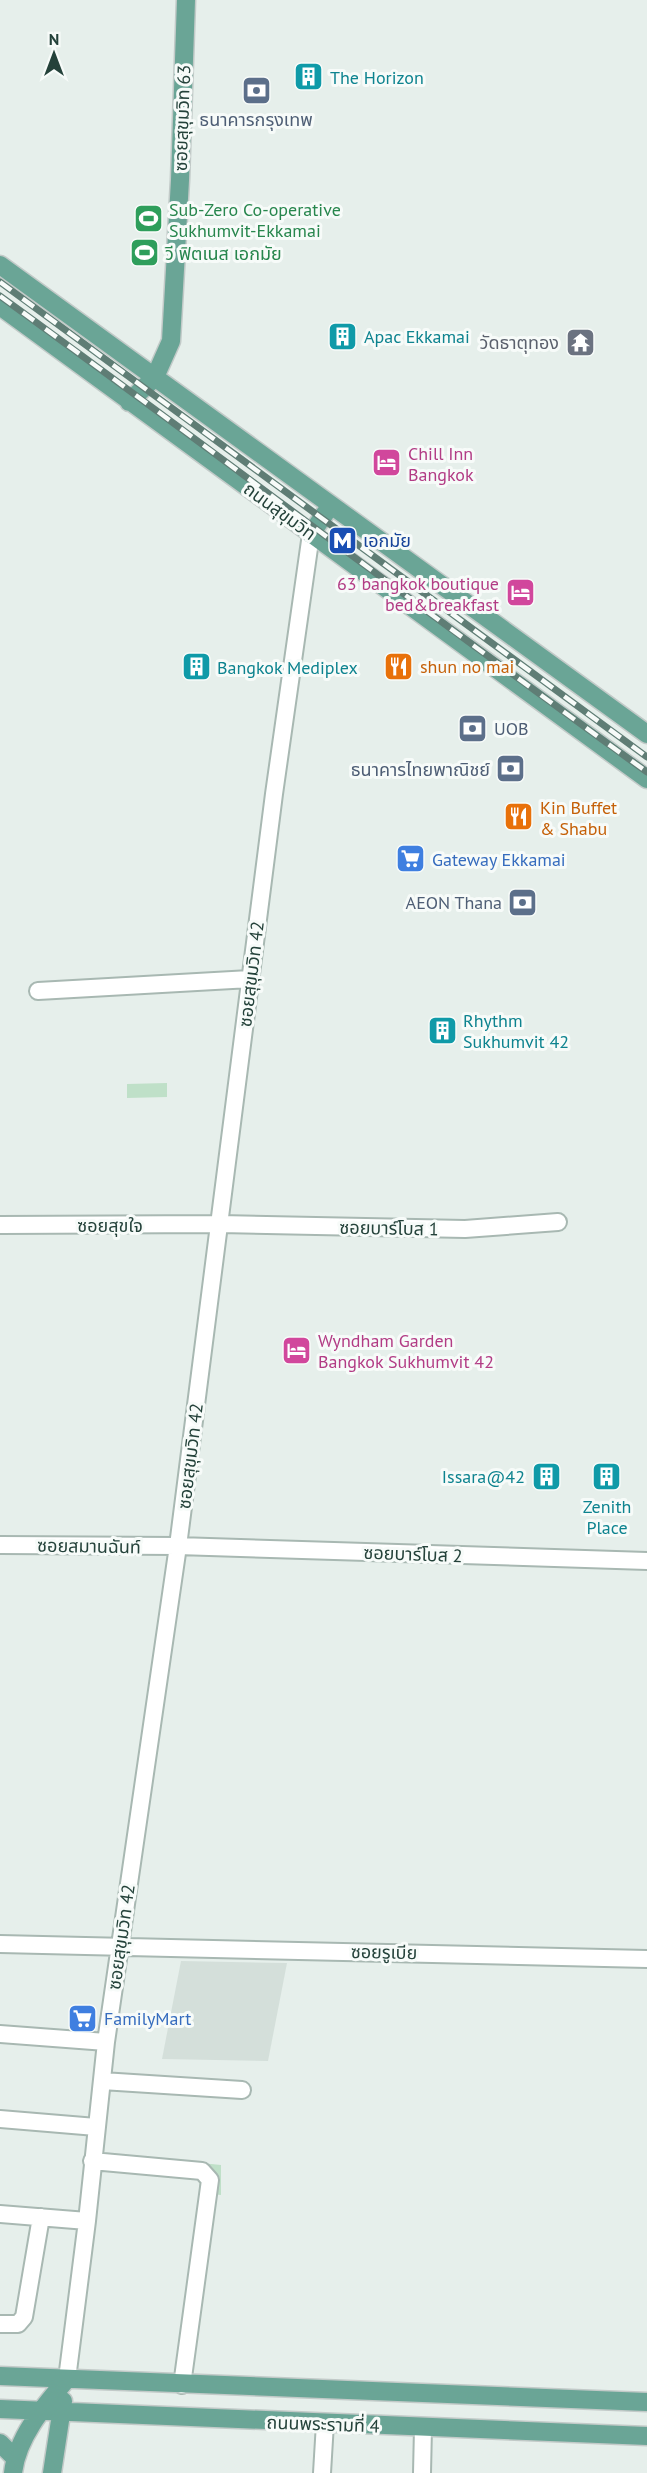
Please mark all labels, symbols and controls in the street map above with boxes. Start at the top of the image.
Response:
north arrow [24,24,84,84]
text: N [49,29,59,49]
building icon: The Horizon [293,61,325,93]
street label: ซอยสุขุมวิท 63 [169,64,195,172]
place label: The Horizon [330,66,424,89]
bank icon: ธนาคารกรุงเทพ [240,74,272,106]
place label: ธนาคารกรุงเทพ [199,108,313,131]
place label: Sub-Zero Co-operative Sukhumvit-Ekkamai [169,198,341,242]
sports icon: Sub-Zero Co-operative Sukhumvit-Ekkamai [132,203,164,235]
sports icon: วี ฟิตเนส เอกมัย [128,237,160,269]
place label: วี ฟิตเนส เอกมัย [164,242,282,265]
building icon: Apac Ekkamai [327,320,359,352]
place label: Apac Ekkamai [364,325,470,348]
temple icon: วัดธาตุทอง [564,326,596,358]
place label: วัดธาตุทอง [480,331,559,354]
place label: Chill Inn Bangkok [408,442,474,486]
hotel icon: Chill Inn Bangkok [371,447,403,479]
street label: ถนนสุขุมวิท [239,477,321,545]
metro station icon: เอกมัย [326,524,358,556]
place label: เอกมัย [363,529,411,552]
place label: 63 bangkok boutique bed&breakfast [337,572,499,616]
hotel icon: 63 bangkok boutique bed&breakfast [504,577,536,609]
restaurant icon: shun no mai [383,650,415,682]
building icon: Bangkok Mediplex [180,651,212,683]
place label: shun no mai [420,655,514,678]
place label: Bangkok Mediplex [217,656,358,679]
bank icon: UOB [457,712,489,744]
place label: UOB [494,717,529,740]
bank icon: ธนาคารไทยพาณิชย์ [495,753,527,785]
place label: ธนาคารไทยพาณิชย์ [351,758,490,781]
place label: Kin Buffet & Shabu [540,796,617,840]
restaurant icon: Kin Buffet & Shabu [503,801,535,833]
supermarket icon: Gateway Ekkamai [395,843,427,875]
place label: Gateway Ekkamai [432,848,566,871]
bank icon: AEON Thana [507,886,539,918]
place label: AEON Thana [406,891,502,914]
street label: ซอยสุขุมวิท 42 [233,920,269,1028]
place label: Rhythm Sukhumvit 42 [463,1009,569,1053]
building icon: Rhythm Sukhumvit 42 [426,1014,458,1046]
street label: ซอยสุขใจ [77,1214,143,1237]
street label: ซอยบาร์โบส 1 [339,1216,439,1240]
place label: Wyndham Garden Bangkok Sukhumvit 42 [318,1329,494,1373]
hotel icon: Wyndham Garden Bangkok Sukhumvit 42 [281,1334,313,1366]
street label: ซอยสุขุมวิท 42 [172,1402,208,1510]
building icon: Issara@42 [530,1460,562,1492]
building icon: Zenith Place [591,1461,623,1493]
place label: Issara@42 [442,1465,525,1488]
place label: Zenith Place [583,1495,631,1539]
street label: ซอยสมานฉันท์ [37,1534,141,1558]
street label: ซอยบาร์โบส 2 [363,1541,463,1567]
street label: ซอยสุขุมวิท 42 [102,1883,140,1991]
street label: ซอยรูเบีย [351,1940,417,1965]
supermarket icon: FamilyMart [67,2002,99,2034]
place label: FamilyMart [104,2007,191,2030]
street label: ถนนพระรามที่ 4 [266,2410,380,2437]

